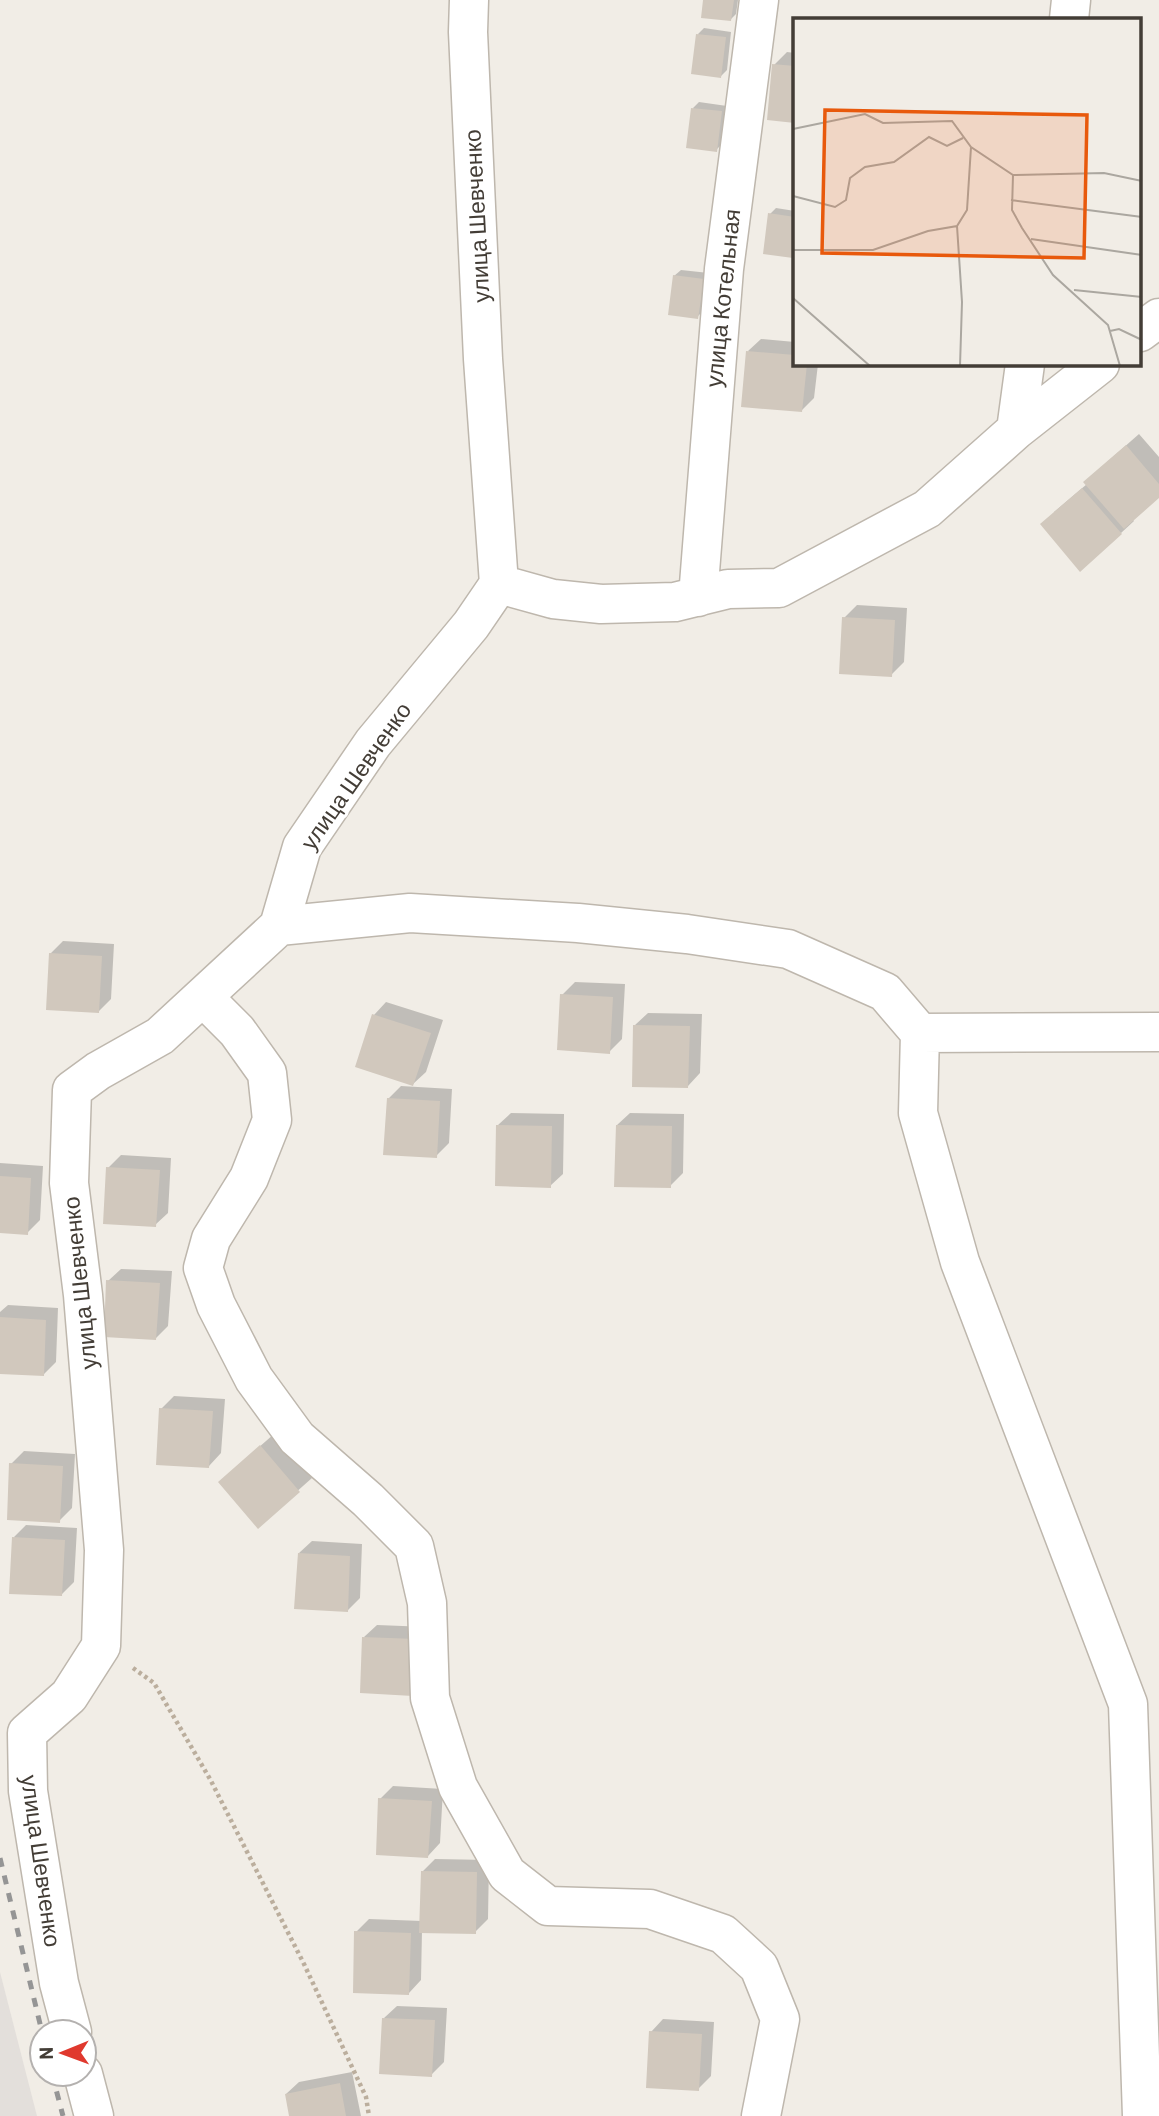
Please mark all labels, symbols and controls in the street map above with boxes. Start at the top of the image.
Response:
inset map [793,18,1142,366]
street label: улица Шевченко [457,129,495,303]
street label: улица Котельная [699,207,745,388]
street label: улица Шевченко [294,696,416,855]
street label: улица Шевченко [56,1195,102,1371]
street label: улица Шевченко [16,1773,68,1949]
north arrow [28,2018,98,2088]
text: N [34,2047,57,2060]

